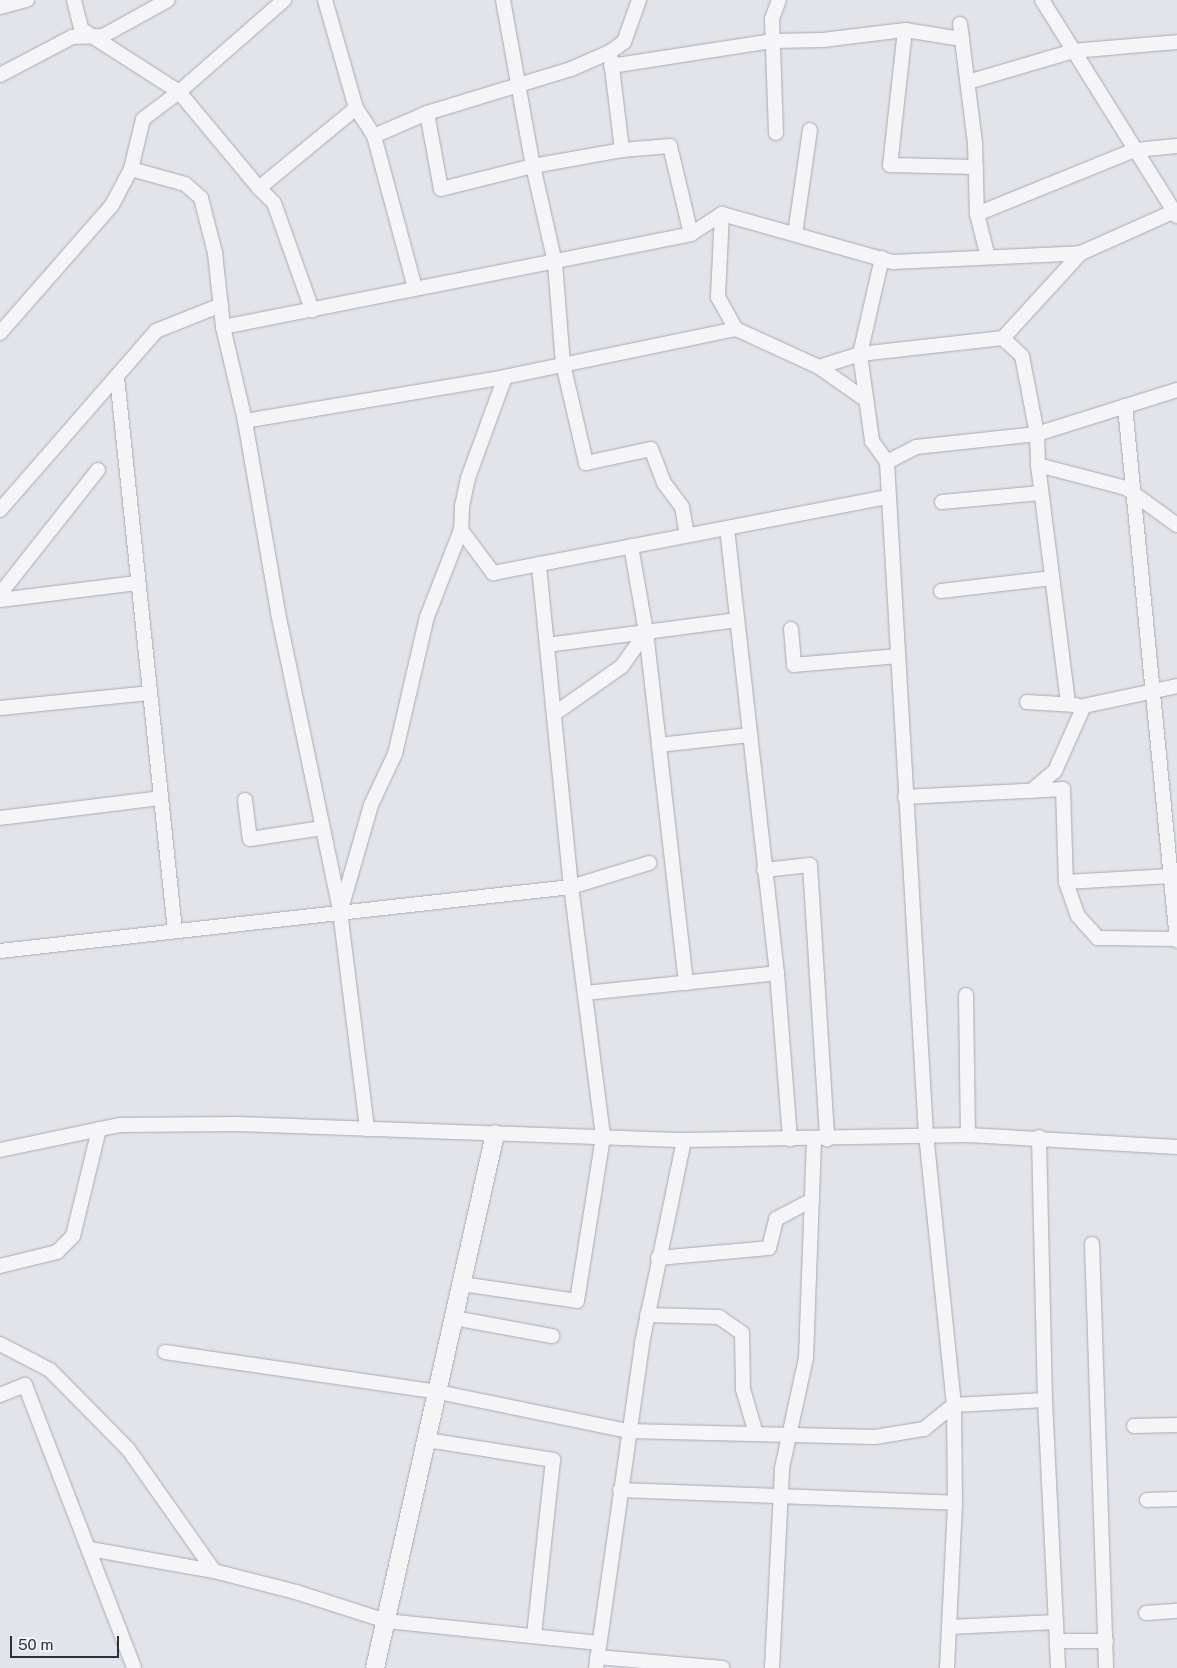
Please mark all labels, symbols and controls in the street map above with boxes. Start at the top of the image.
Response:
scale bar [12,1626,121,1658]
text: 50 m [18,1636,53,1653]

